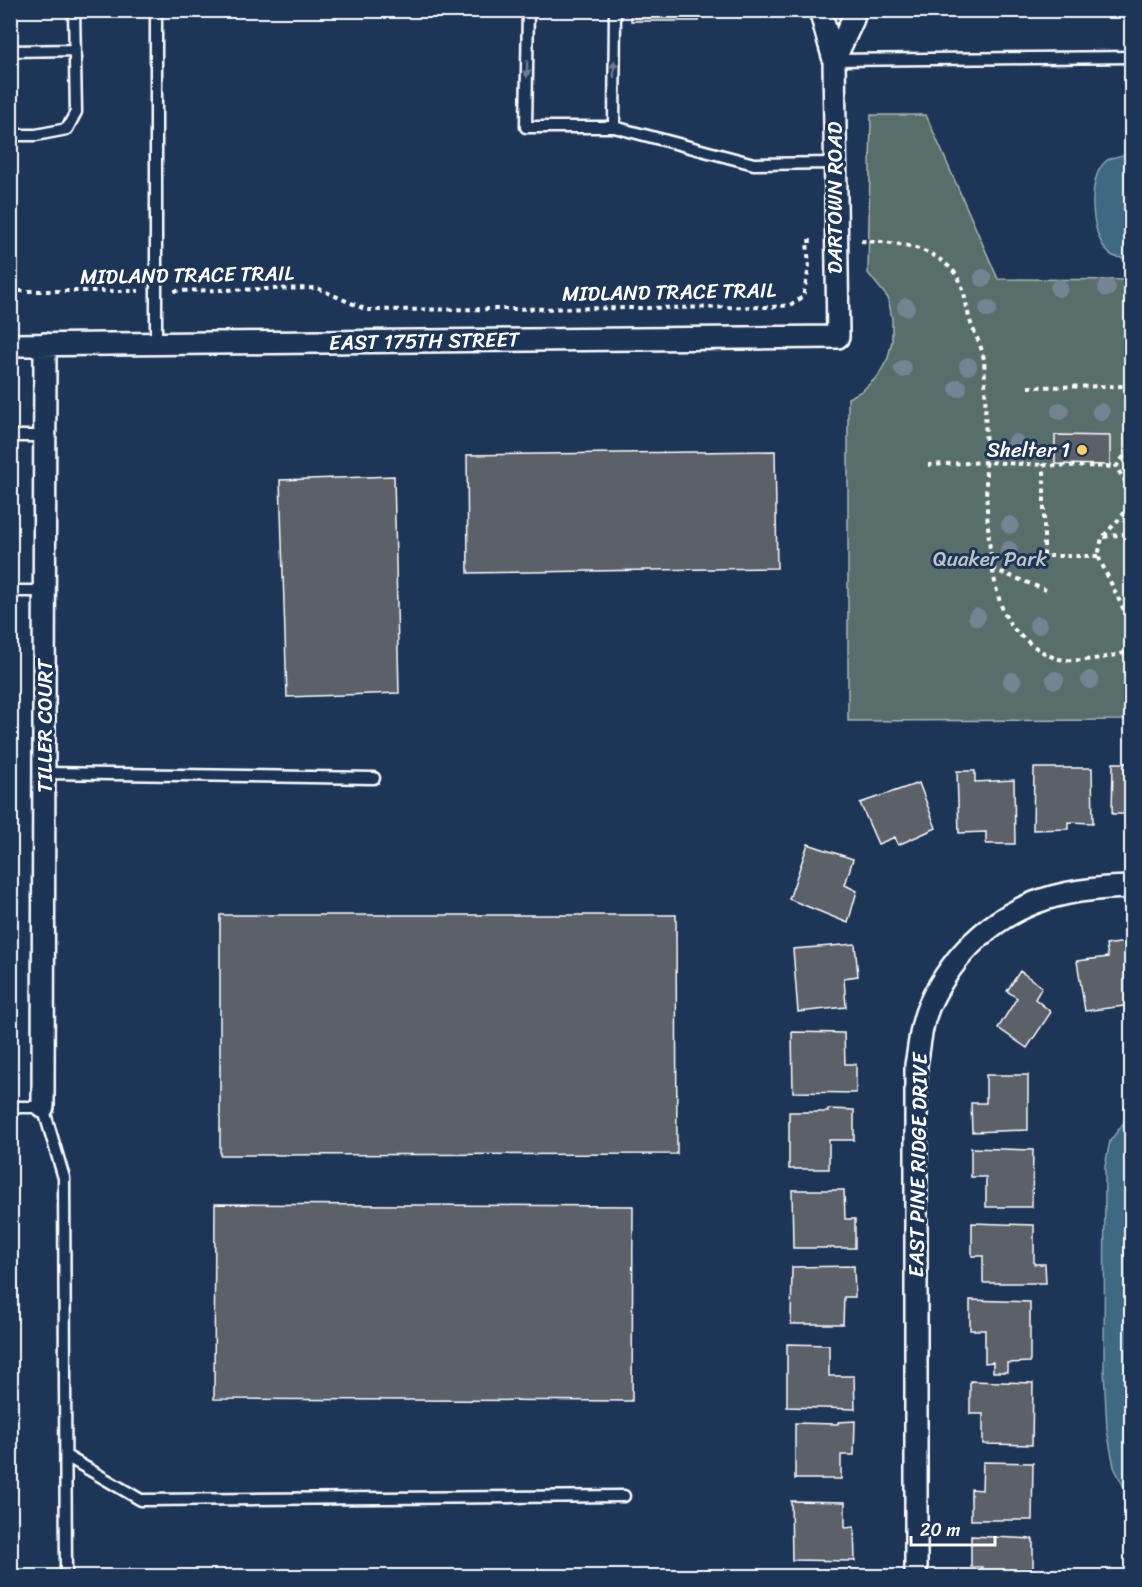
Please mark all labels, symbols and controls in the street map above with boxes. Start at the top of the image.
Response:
one-way arrow [522,59,532,78]
one-way arrow [609,59,619,78]
street label: DARTOWN ROAD [816,122,854,274]
street label: MIDLAND TRACE TRAIL [80,254,295,296]
street label: MIDLAND TRACE TRAIL [562,271,777,313]
street label: EAST 175TH STREET [328,320,521,362]
place label: Shelter 1 [987,431,1070,469]
marker: Shelter 1 [1075,443,1089,457]
park label: Quaker Park [933,540,1048,578]
street label: TILLER COURT [26,658,64,793]
street label: EAST PINE RIDGE DRIVE [897,1051,939,1278]
scale bar [911,1509,995,1547]
text: 20 m [920,1514,960,1546]

